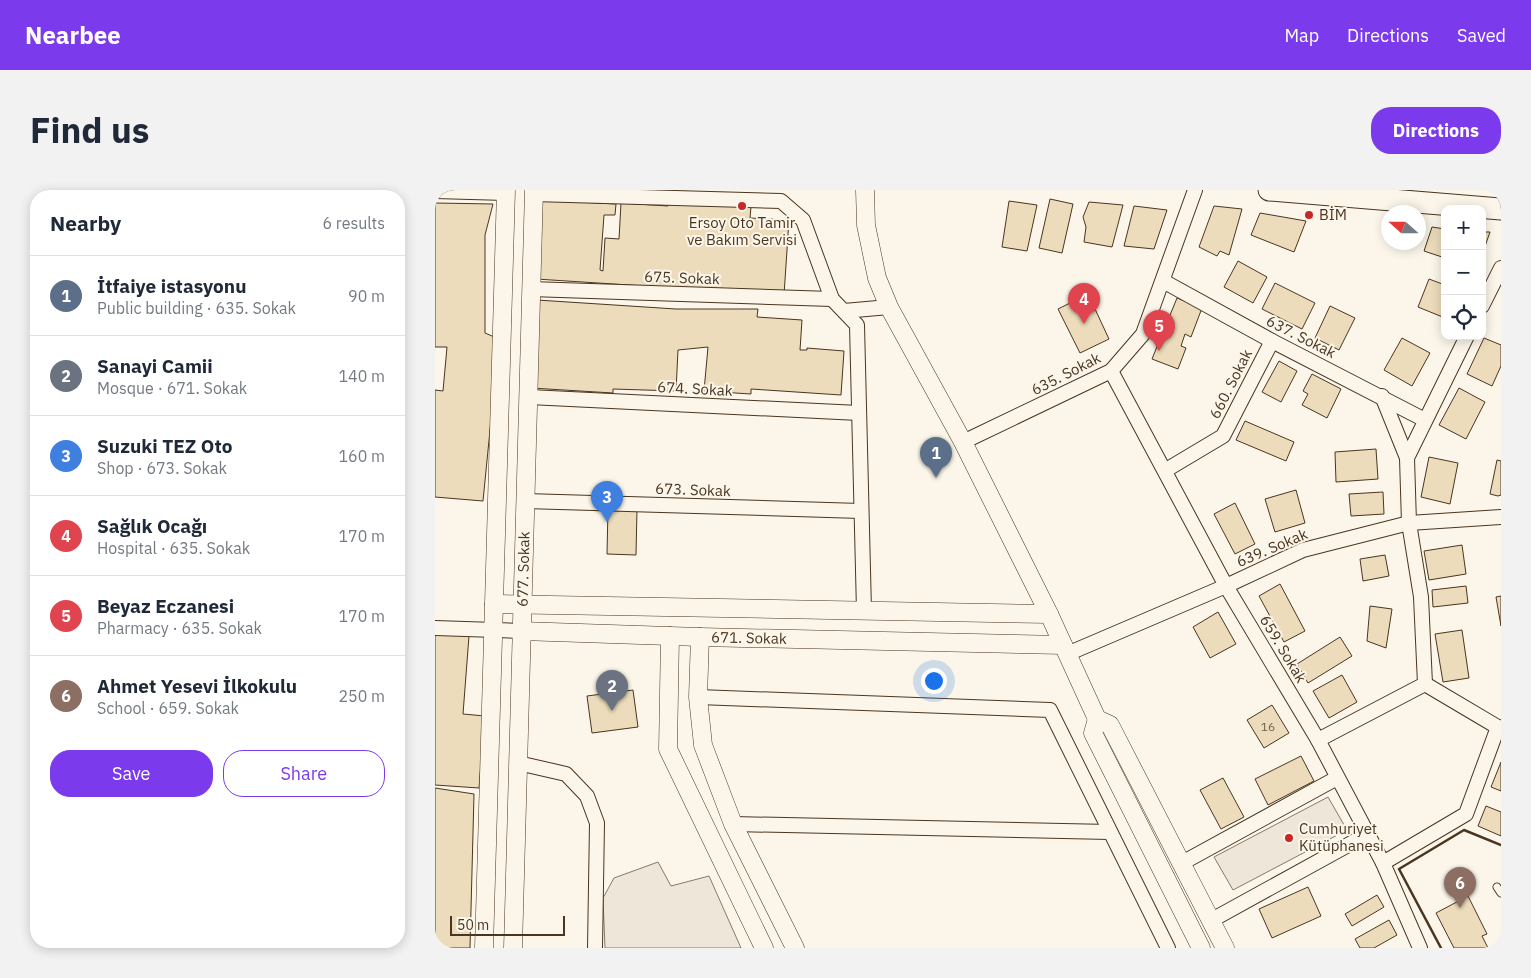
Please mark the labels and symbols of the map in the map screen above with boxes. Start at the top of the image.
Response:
marker: Ersoy Oto Tamir ve Bakım Servisi [736,200,748,212]
place label: BİM [1319,205,1347,224]
north arrow [1381,205,1426,250]
marker: BİM [1303,209,1315,221]
place label: Ersoy Oto Tamir ve Bakım Servisi [687,213,797,249]
street label: 675. Sokak [644,267,720,288]
pin: 4 [1068,283,1100,324]
pin: 5 [1143,310,1175,351]
street label: 637. Sokak [1263,311,1339,362]
street label: 660. Sokak [1205,346,1256,422]
street label: 635. Sokak [1028,348,1104,399]
street label: 674. Sokak [657,377,733,400]
pin: 1 [920,437,952,478]
street label: 673. Sokak [655,479,731,500]
pin: 3 [591,481,623,522]
street label: 639. Sokak [1233,524,1310,571]
street label: 677. Sokak [512,531,534,607]
street label: 659. Sokak [1256,611,1311,686]
street label: 671. Sokak [711,627,787,648]
your location [921,668,947,694]
pin: 2 [596,670,628,711]
house number: 16 [1261,719,1275,734]
place label: Cumhuriyet Kütüphanesi [1299,819,1384,855]
marker: Cumhuriyet Kütüphanesi [1283,832,1295,844]
pin: 6 [1444,867,1476,908]
scale bar [450,913,565,936]

